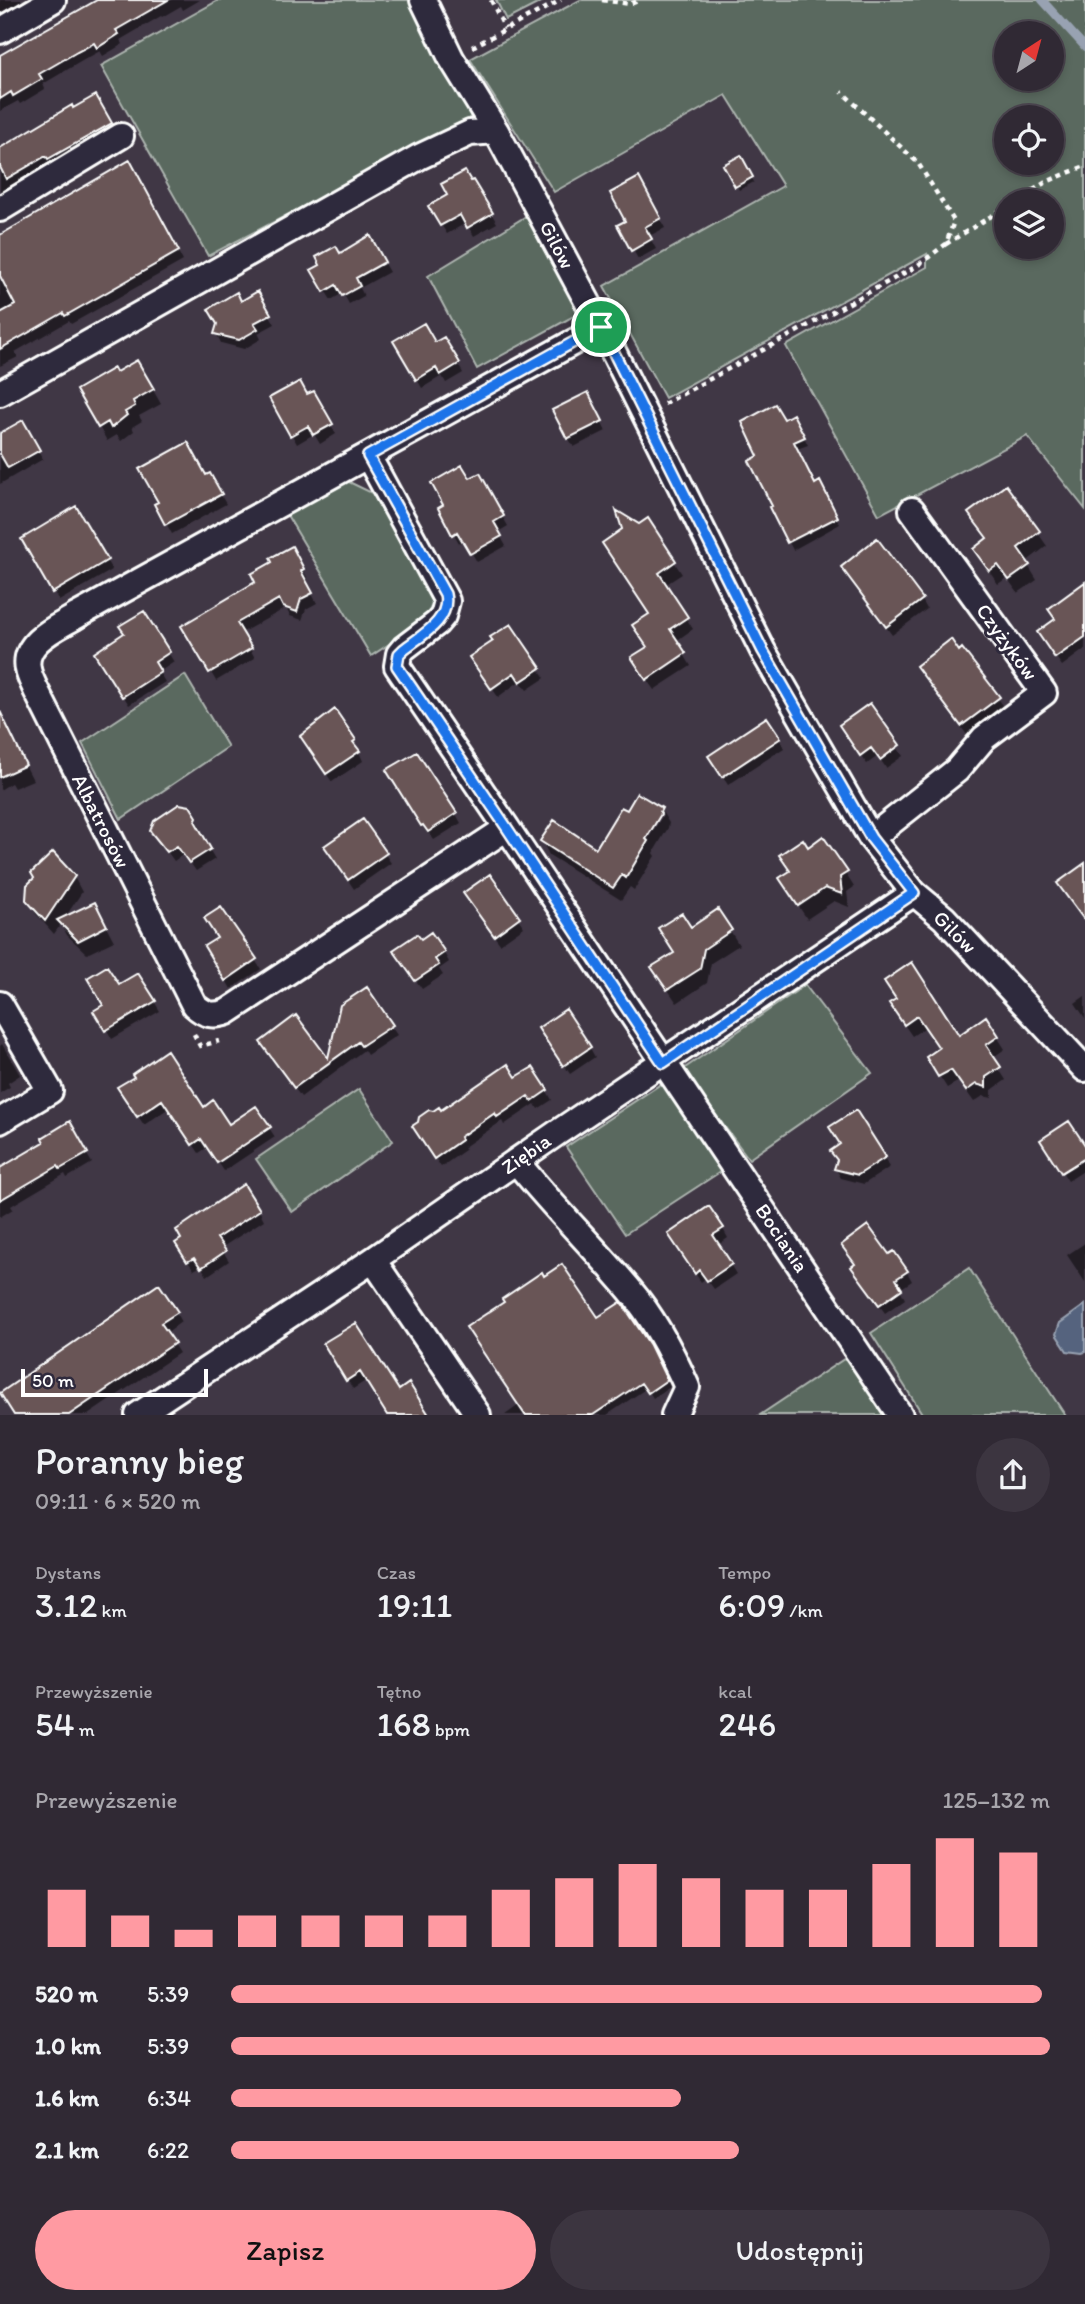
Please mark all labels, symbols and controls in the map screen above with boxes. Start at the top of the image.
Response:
north arrow [994,21,1064,91]
map controls [994,21,1064,259]
button: locate [994,105,1064,175]
button: layers [994,189,1064,259]
street label: Gilów [534,216,580,273]
pin [571,297,631,357]
icon: arrive [582,308,620,346]
street label: Czyżyków [971,598,1044,685]
street label: Albatrosów [67,769,136,872]
street label: Gilów [929,905,982,958]
street label: Ziębia [496,1128,555,1179]
street label: Bociania [750,1199,814,1277]
scale bar [21,1366,208,1398]
text: 50 m [32,1369,74,1392]
text: Poranny bieg [35,1438,244,1484]
button: share [976,1438,1050,1512]
text: 09:11 · 6 × 520 m [35,1487,201,1515]
text: Dystans [35,1561,101,1584]
text: Czas [377,1561,416,1584]
text: Tempo [718,1561,771,1584]
text: 3.12 [35,1584,97,1626]
text: 19:11 [377,1584,452,1626]
text: 6:09 [718,1584,785,1626]
text: km [97,1599,127,1622]
text: /km [785,1599,823,1622]
text: Przewyższenie [35,1680,153,1703]
text: Tętno [377,1680,422,1703]
text: kcal [718,1680,752,1703]
text: 54 [35,1703,74,1745]
text: 168 [377,1703,431,1745]
text: 246 [718,1703,776,1745]
text: m [74,1718,95,1741]
text: bpm [431,1718,470,1741]
text: Przewyższenie [35,1786,177,1814]
text: 125–132 m [942,1786,1050,1814]
text: 520 m [35,1980,98,2008]
text: 5:39 [147,1980,189,2008]
text: 1.0 km [35,2032,101,2060]
text: 5:39 [147,2032,189,2060]
text: 1.6 km [35,2084,99,2112]
text: 6:34 [147,2084,191,2112]
text: 2.1 km [35,2136,99,2164]
text: 6:22 [147,2136,189,2164]
button: Zapisz [35,2210,536,2290]
button: Udostępnij [550,2210,1050,2290]

